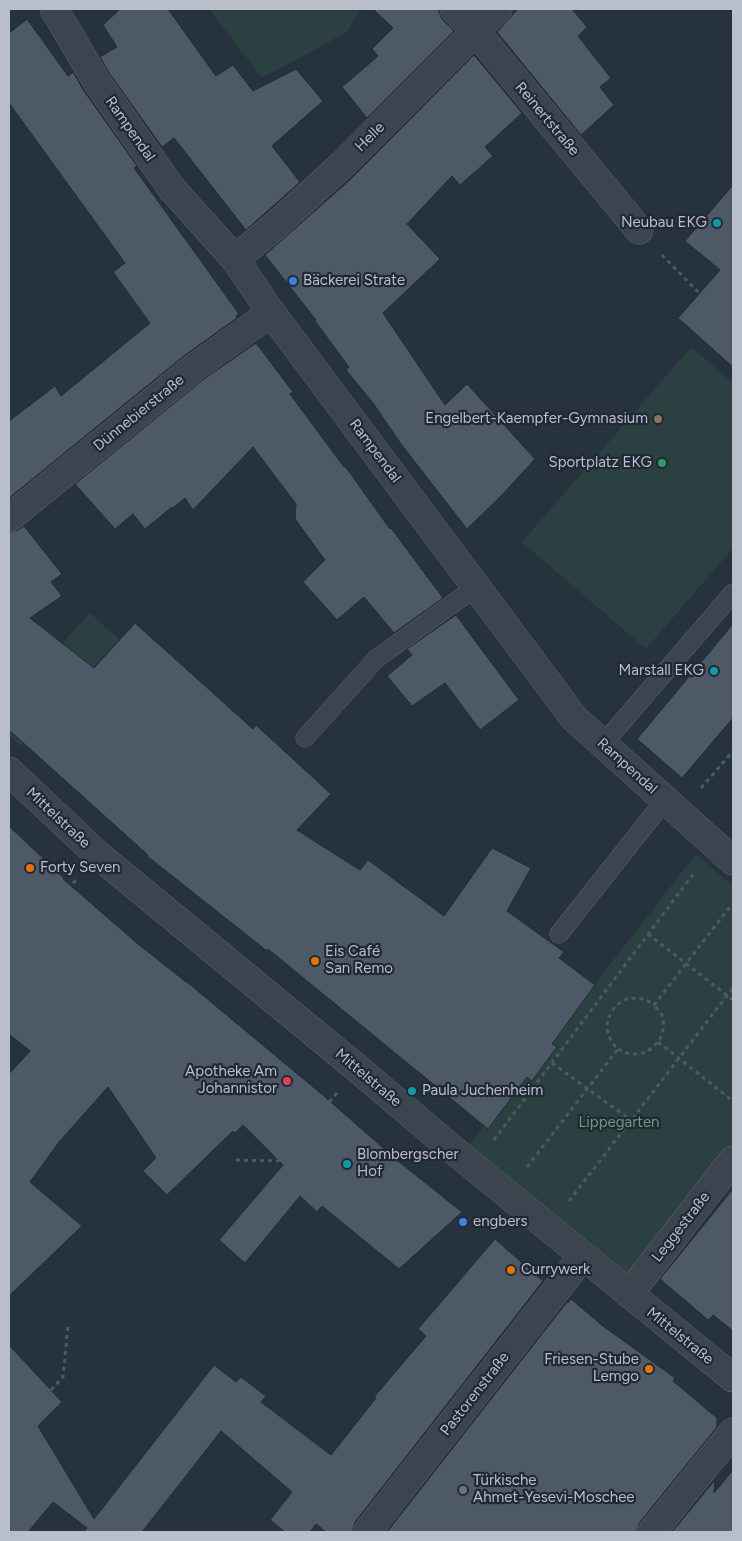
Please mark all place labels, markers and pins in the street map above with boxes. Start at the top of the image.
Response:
place label: Neubau EKG [621,214,707,232]
marker: Neubau EKG [711,217,723,229]
place label: Bäckerei Strate [303,272,405,290]
marker: Bäckerei Strate [287,275,299,287]
place label: Engelbert-Kaempfer-Gymnasium [425,410,648,428]
marker: Engelbert-Kaempfer-Gymnasium [652,413,664,425]
place label: Sportplatz EKG [549,454,652,472]
marker: Sportplatz EKG [656,457,668,469]
place label: Marstall EKG [619,662,704,680]
marker: Marstall EKG [708,665,720,677]
place label: Forty Seven [40,859,120,877]
marker: Forty Seven [24,862,36,874]
place label: Eis Café San Remo [325,943,393,978]
marker: Eis Café San Remo [309,955,321,967]
place label: Apotheke Am Johannistor [185,1063,277,1098]
marker: Apotheke Am Johannistor [281,1075,293,1087]
place label: Paula Juchenheim [422,1082,543,1100]
marker: Paula Juchenheim [406,1085,418,1097]
place label: Blombergscher Hof [357,1146,459,1181]
marker: Blombergscher Hof [341,1158,353,1170]
place label: engbers [473,1213,527,1231]
marker: engbers [457,1216,469,1228]
place label: Currywerk [521,1261,590,1279]
marker: Currywerk [505,1264,517,1276]
place label: Friesen-Stube Lemgo [544,1351,639,1386]
marker: Friesen-Stube Lemgo [643,1363,655,1375]
place label: Türkische Ahmet-Yesevi-Moschee [473,1472,635,1507]
marker: Türkische Ahmet-Yesevi-Moschee [457,1484,469,1496]

